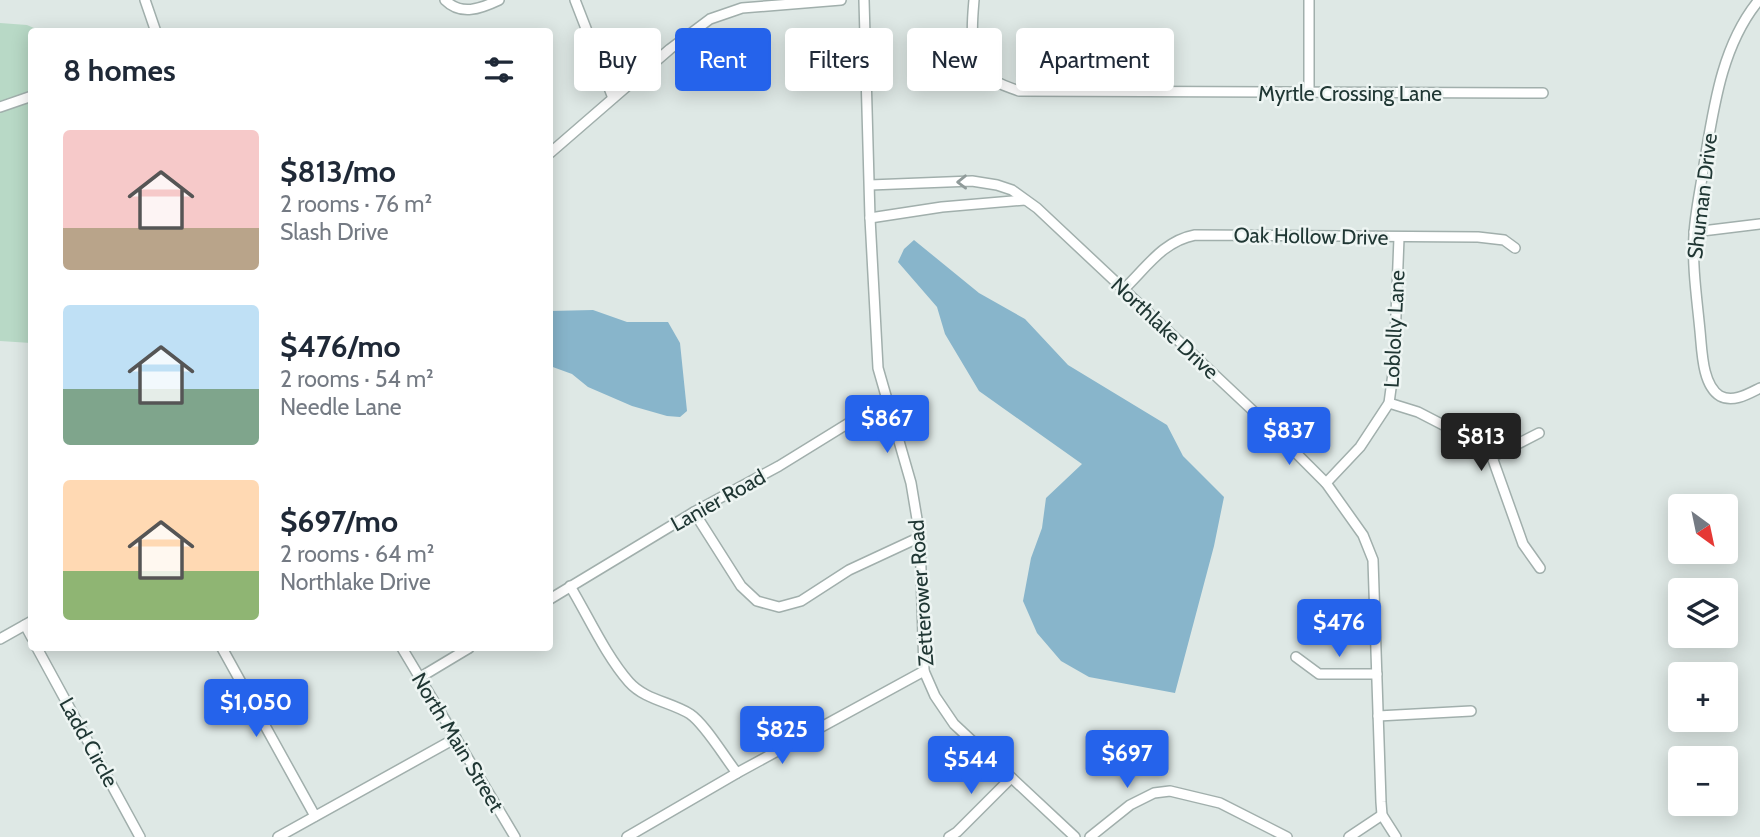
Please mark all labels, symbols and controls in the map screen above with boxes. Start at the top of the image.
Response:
chip: Buy [574,28,661,91]
chip: Rent [675,28,771,91]
chip: Filters [785,28,893,91]
chip: New [907,28,1002,91]
chip: Apartment [1016,28,1174,91]
icon: filters [480,51,518,89]
text: 8 homes [63,52,176,89]
street label: Myrtle Crossing Lane [1258,81,1442,106]
street label: Shuman Drive [1682,131,1722,260]
text: $813/mo [280,153,396,190]
icon: home [119,158,203,242]
one-way arrow [956,174,967,189]
text: 2 rooms · 76 m² [280,190,432,218]
text: Slash Drive [280,218,389,246]
street label: Oak Hollow Drive [1233,222,1389,250]
street label: Loblolly Lane [1378,269,1410,389]
street label: Northlake Drive [1106,272,1224,384]
text: $476/mo [280,328,401,365]
icon: home [119,333,203,417]
text: 2 rooms · 54 m² [280,365,434,393]
text: Needle Lane [280,393,402,421]
pin: $867 [846,396,928,455]
text: $867 [861,404,913,432]
pin: $837 [1248,407,1330,467]
pin: $813 [1440,414,1522,473]
text: $837 [1263,416,1315,444]
text: $813 [1457,422,1505,450]
street label: Lanier Road [666,464,770,536]
north arrow [1668,494,1738,564]
map controls [1668,494,1738,816]
text: $697/mo [280,503,398,540]
icon: home [119,508,203,592]
street label: Zetterower Road [903,519,939,667]
text: 2 rooms · 64 m² [280,540,434,568]
text: Northlake Drive [280,568,431,596]
button: layers [1668,578,1738,648]
pin: $476 [1298,600,1380,659]
text: $476 [1313,608,1365,636]
button: + [1668,662,1738,732]
street label: North Main Street [407,668,509,816]
pin: $1,050 [199,680,313,739]
text: $1,050 [220,688,292,716]
street label: Ladd Circle [54,693,124,791]
pin: $825 [741,706,823,766]
text: $825 [756,715,808,743]
pin: $697 [1086,730,1168,790]
pin: $544 [930,736,1012,796]
text: $697 [1102,739,1152,767]
text: $544 [944,745,998,773]
button: − [1668,746,1738,816]

